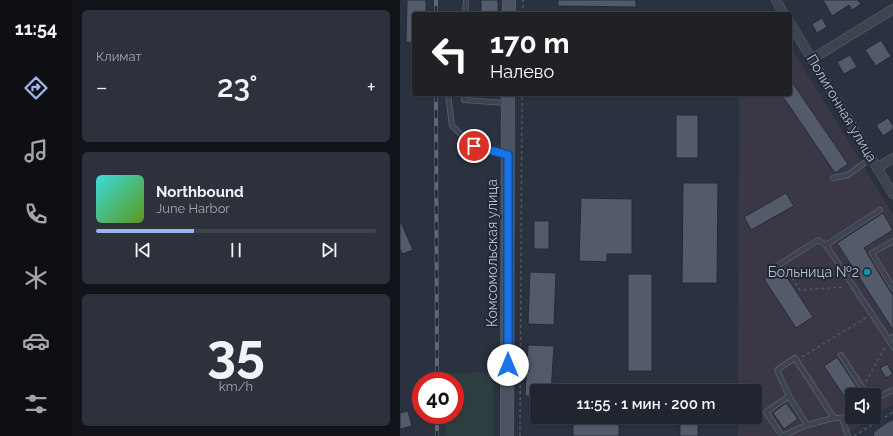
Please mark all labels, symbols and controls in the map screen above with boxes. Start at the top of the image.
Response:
text: 11:54 [15,18,57,39]
text: 170 m [490,27,570,60]
icon: left [424,28,476,80]
text: Климат [96,49,142,64]
street label: Полигонная улица [804,51,880,165]
text: Налево [490,61,554,82]
text: 23° [217,69,258,104]
icon: directions [22,74,50,102]
text: − [96,74,108,100]
text: + [367,74,376,100]
pin [457,129,491,163]
icon: arrive [463,135,485,157]
icon: music [22,137,50,165]
street label: Комсомольская улица [484,179,500,327]
text: Northbound [156,183,244,201]
icon: phone [22,200,50,228]
text: June Harbor [156,201,230,216]
icon: previous [132,239,154,261]
icon: pause [225,239,247,261]
icon: next [318,239,340,261]
icon: climate [22,264,50,292]
place label: Больница №2 [768,264,859,280]
marker: Больница №2 [862,267,872,277]
text: 35 [207,322,265,383]
icon: car [22,327,50,355]
position arrow [487,344,529,386]
speed limit sign: 40 [412,372,464,424]
text: km/h [219,379,253,394]
map controls [845,388,881,424]
button: sound [845,388,881,424]
icon: filters [22,390,50,418]
text: 11:55 · 1 мин · 200 m [576,395,716,413]

